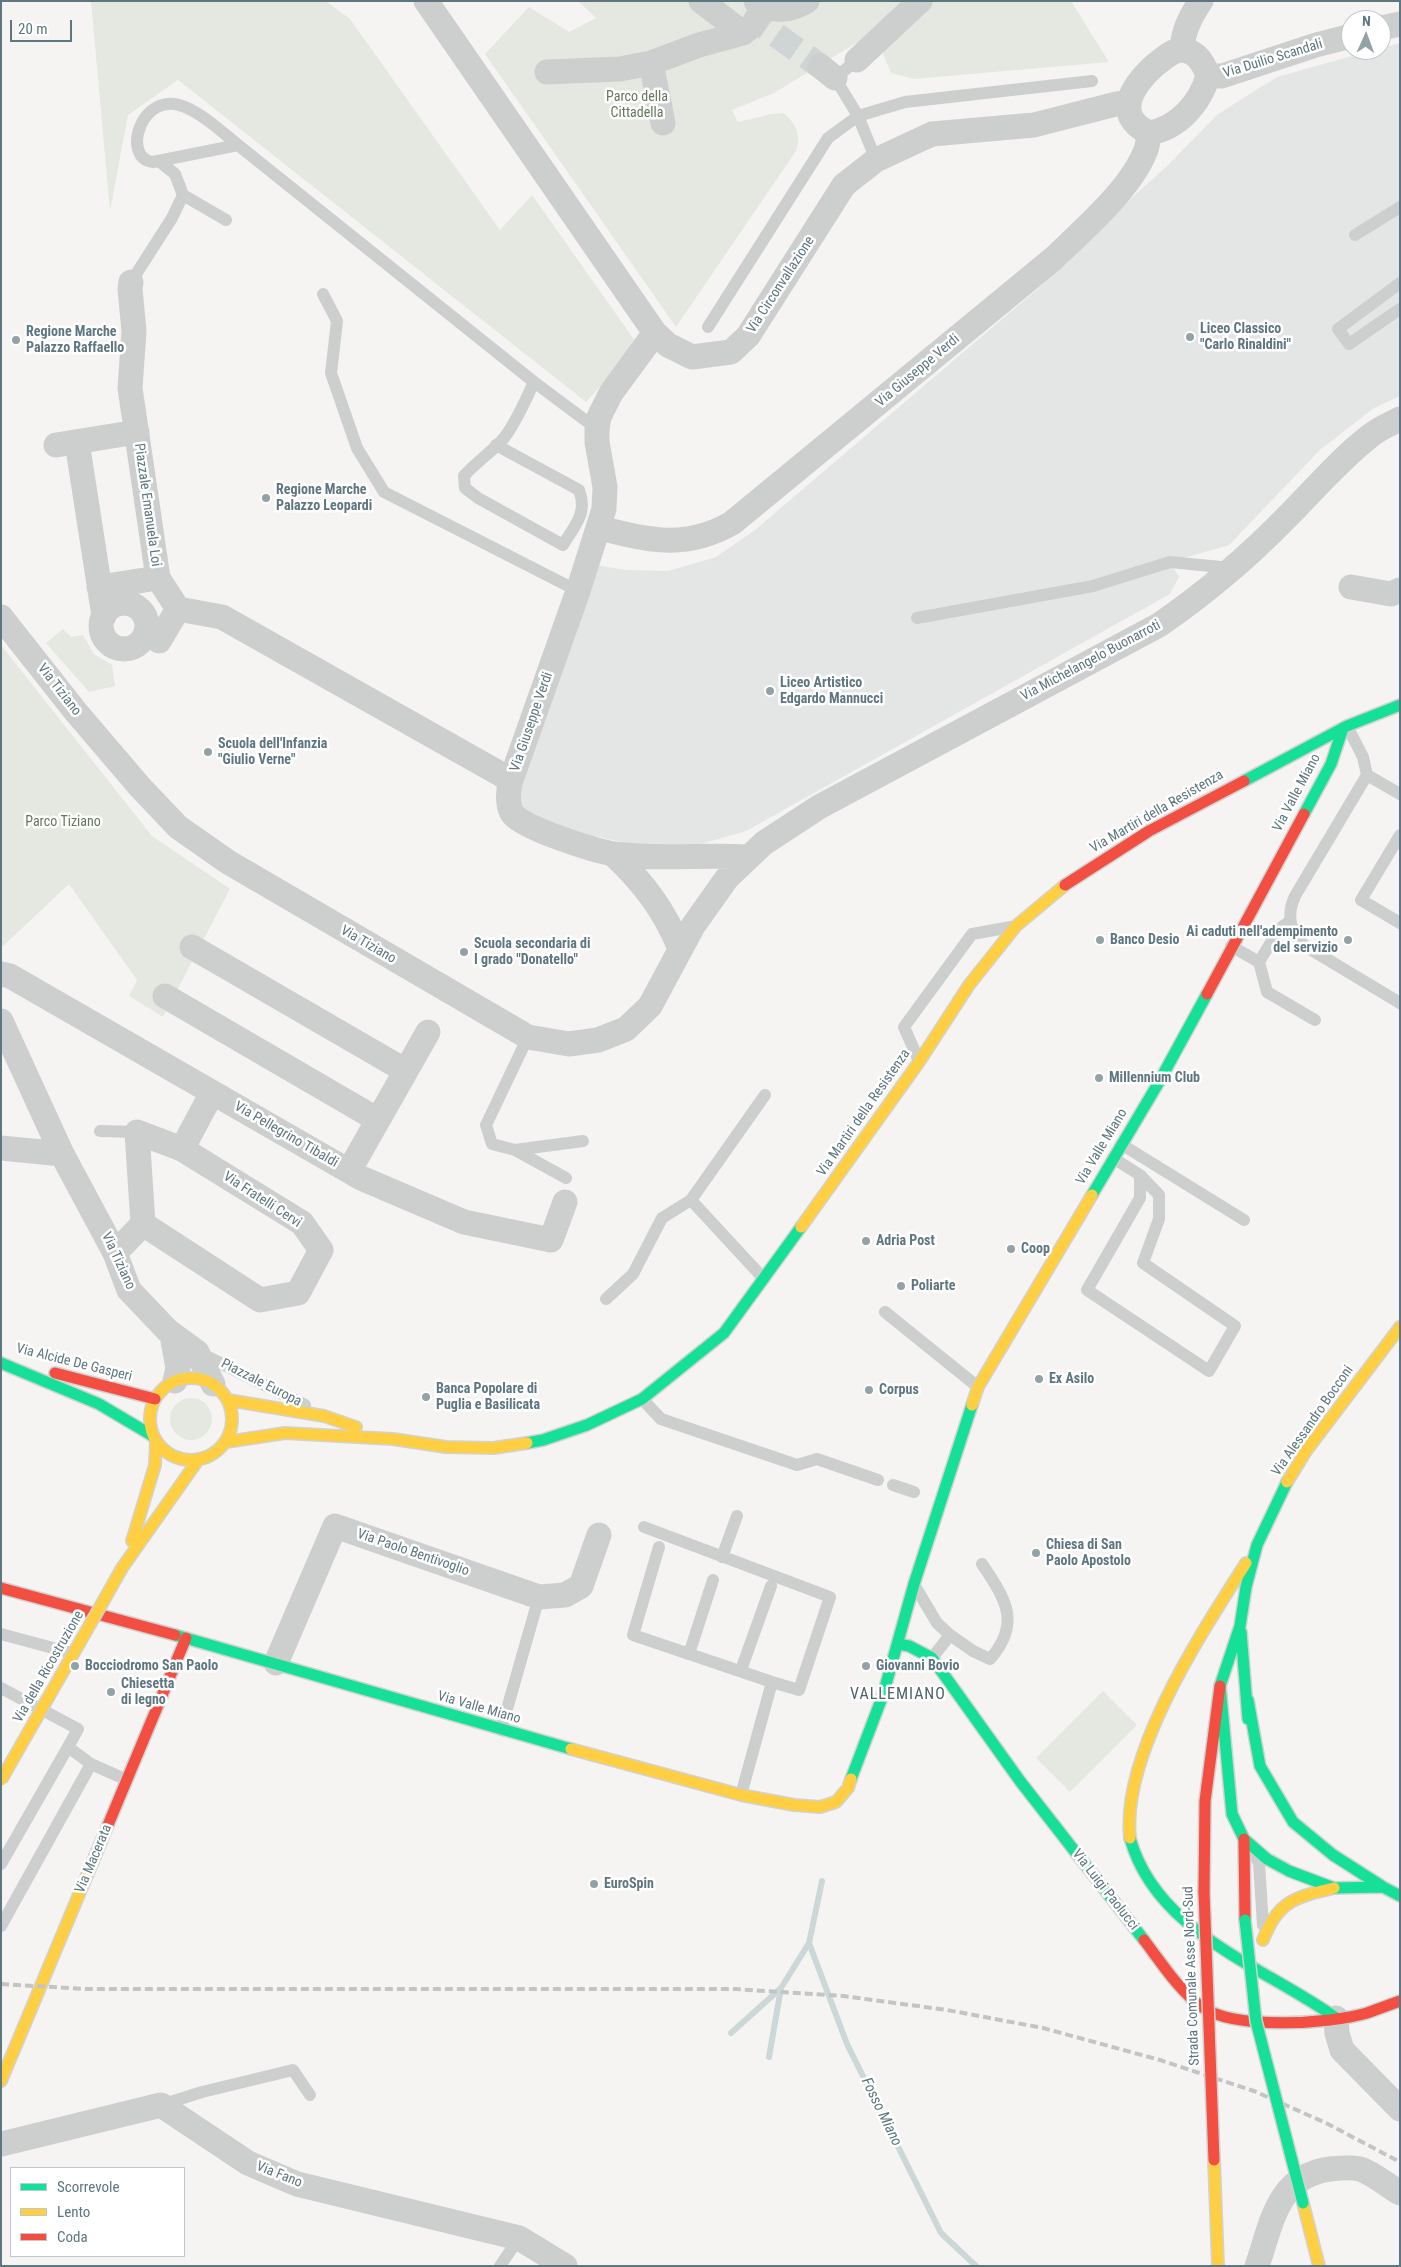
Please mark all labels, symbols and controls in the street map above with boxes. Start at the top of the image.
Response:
scale bar [12,10,75,42]
north arrow [1341,10,1391,60]
text: N [1362,13,1371,29]
text: 20 m [18,20,48,38]
street label: Via Duilio Scandali [1221,36,1325,82]
park label: Parco della Cittadella [606,89,668,121]
street label: Via Circonvallazione [743,233,819,337]
place label: Liceo Classico "Carlo Rinaldini" [1200,321,1291,354]
place label: Regione Marche Palazzo Raffaello [26,324,124,357]
street label: Via Giuseppe Verdi [873,331,963,411]
marker: Liceo Classico "Carlo Rinaldini" [1184,331,1196,343]
marker: Regione Marche Palazzo Raffaello [10,334,22,346]
street label: Piazzale Emanuela Loi [130,442,164,568]
place label: Regione Marche Palazzo Leopardi [276,482,372,514]
marker: Regione Marche Palazzo Leopardi [260,492,272,504]
street label: Via Michelangelo Buonarroti [1018,617,1164,705]
street label: Via Tiziano [33,661,85,719]
street label: Via Giuseppe Verdi [507,670,557,774]
place label: Liceo Artistico Edgardo Mannucci [780,675,883,708]
marker: Liceo Artistico Edgardo Mannucci [764,685,776,697]
place label: Scuola dell'Infanzia "Giulio Verne" [218,736,327,769]
marker: Scuola dell'Infanzia "Giulio Verne" [202,746,214,758]
street label: Via Valle Miano [1269,751,1325,835]
street label: Via Martiri della Resistenza [1087,767,1227,857]
park label: Parco Tiziano [25,814,101,830]
street label: Via Tiziano [337,922,399,968]
place label: Ai caduti nell'adempimento del servizio [1186,924,1338,956]
place label: Banco Desio [1110,932,1179,948]
marker: Banco Desio [1094,934,1106,946]
marker: Ai caduti nell'adempimento del servizio [1342,934,1354,946]
place label: Scuola secondaria di I grado "Donatello" [474,936,591,969]
marker: Scuola secondaria di I grado "Donatello" [458,946,470,958]
street label: Via Martiri della Resistenza [814,1046,914,1180]
place label: Millennium Club [1109,1070,1200,1086]
marker: Millennium Club [1093,1072,1105,1084]
street label: Via Pellegrino Tibaldi [231,1098,341,1172]
street label: Via Valle Miano [1073,1106,1131,1188]
street label: Via Fratelli Cervi [220,1168,304,1232]
street label: Via Tiziano [97,1230,139,1292]
place label: Adria Post [876,1233,935,1249]
marker: Adria Post [860,1235,872,1247]
place label: Coop [1021,1241,1050,1257]
marker: Coop [1005,1243,1017,1255]
place label: Poliarte [911,1278,955,1294]
marker: Poliarte [895,1280,907,1292]
street label: Via Alcide De Gasperi [14,1340,134,1386]
street label: Piazzale Europa [218,1356,304,1410]
street label: Via Alessandro Bocconi [1269,1363,1357,1479]
place label: Ex Asilo [1049,1371,1094,1387]
marker: Ex Asilo [1033,1373,1045,1385]
place label: Banca Popolare di Puglia e Basilicata [436,1381,540,1414]
place label: Corpus [879,1382,919,1398]
marker: Corpus [863,1384,875,1396]
marker: Banca Popolare di Puglia e Basilicata [420,1391,432,1403]
street label: Via Paolo Bentivoglio [355,1526,471,1580]
place label: Chiesa di San Paolo Apostolo [1046,1537,1131,1570]
marker: Chiesa di San Paolo Apostolo [1030,1547,1042,1559]
street label: Via della Ricostruzione [10,1608,88,1726]
place label: Bocciodromo San Paolo [85,1658,218,1674]
place label: Giovanni Bovio [876,1658,959,1674]
marker: Bocciodromo San Paolo [69,1660,81,1672]
marker: Giovanni Bovio [860,1660,872,1672]
place label: Chiesetta di legno [121,1676,174,1708]
district label: VALLEMIANO [849,1685,947,1705]
marker: Chiesetta di legno [105,1686,117,1698]
street label: Via Valle Miano [435,1688,523,1728]
street label: Via Macerata [72,1822,116,1896]
street label: Via Luigi Paolucci [1068,1846,1142,1934]
place label: EuroSpin [604,1876,654,1892]
marker: EuroSpin [588,1878,600,1890]
street label: Strada Comunale Asse Nord-Sud [1180,1886,1204,2066]
water label: Fosso Miano [857,2075,905,2149]
street label: Via Fano [254,2158,304,2192]
legend [10,2167,185,2257]
text: Scorrevole [57,2178,119,2196]
text: Lento [57,2203,90,2221]
text: Coda [57,2228,88,2246]

